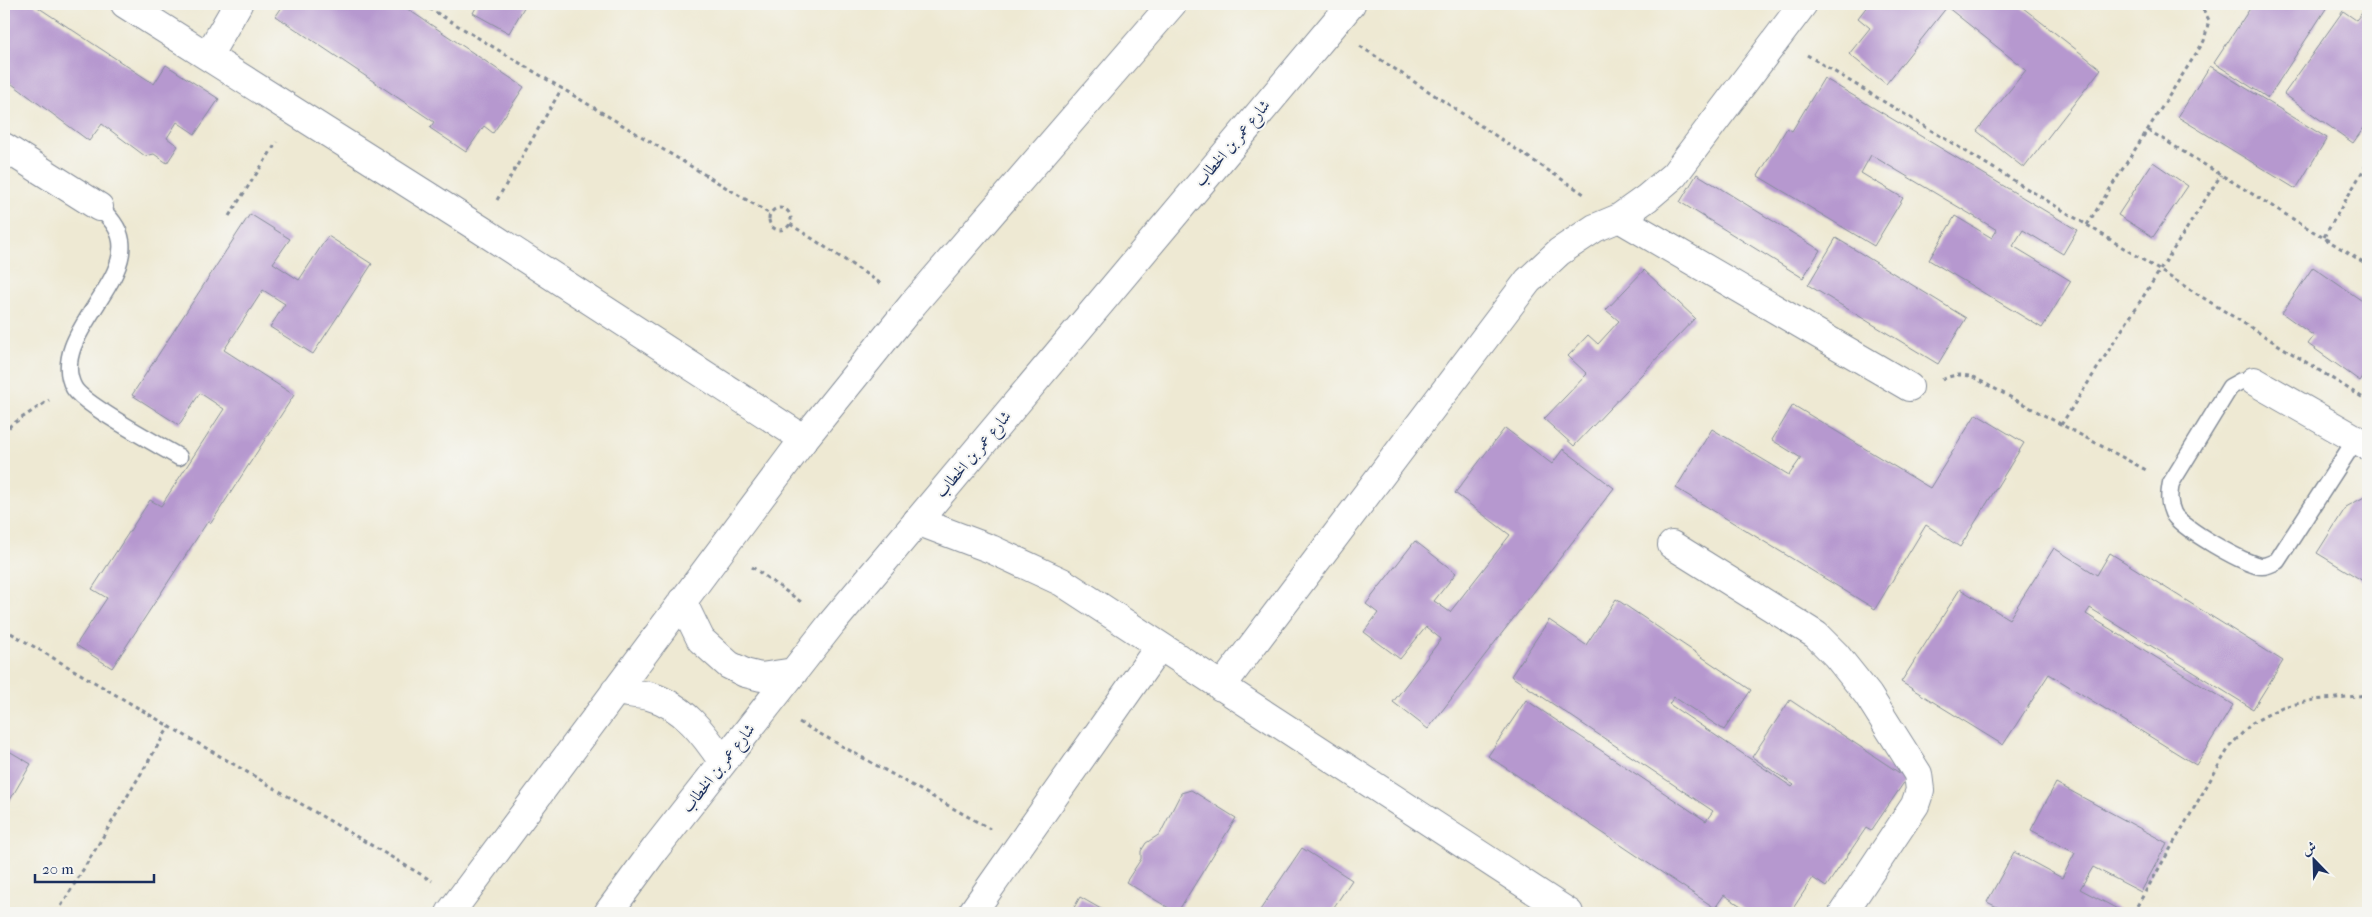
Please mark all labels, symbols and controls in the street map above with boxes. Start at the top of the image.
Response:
street label: شارع عمر بن الخطاب [1190,96,1277,193]
street label: شارع عمر بن الخطاب [931,407,1018,504]
street label: شارع عمر بن الخطاب [677,720,762,819]
north arrow [2290,834,2340,884]
text: ش [2299,838,2319,859]
scale bar [35,852,154,884]
text: 20 m [42,860,74,878]

